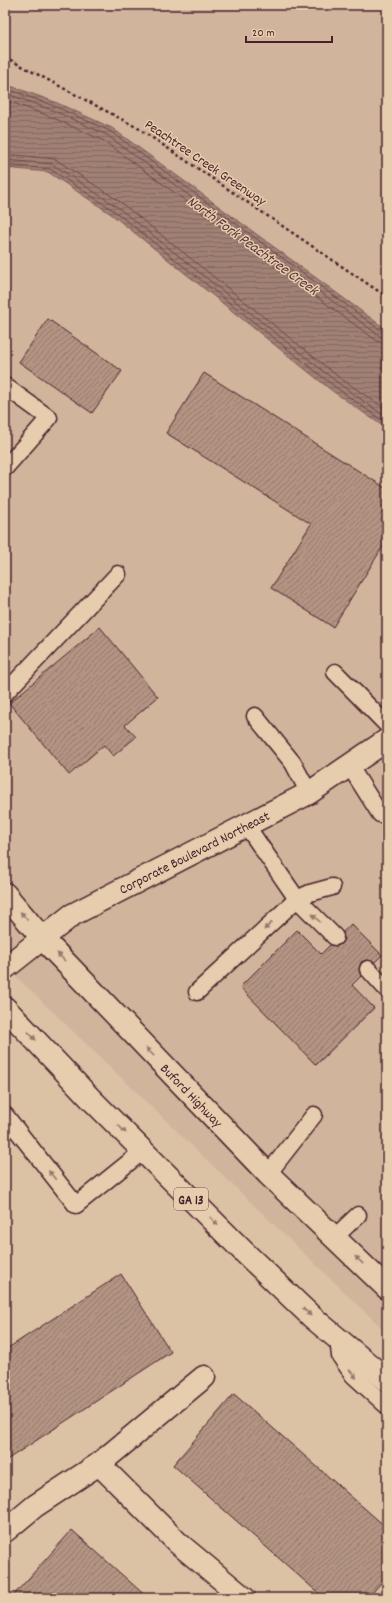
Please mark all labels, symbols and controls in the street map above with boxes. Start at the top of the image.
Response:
scale bar [246,18,332,44]
text: 20 m [252,25,275,42]
street label: Peachtree Creek Greenway [140,115,270,212]
water label: North Fork Peachtree Creek [182,191,323,303]
street label: Corporate Boulevard Northeast [116,807,274,901]
one-way arrow [19,911,28,921]
one-way arrow [312,913,321,923]
one-way arrow [263,921,274,930]
one-way arrow [57,953,66,962]
one-way arrow [27,1031,37,1041]
one-way arrow [146,1047,155,1057]
street label: Buford Highway [155,1060,227,1133]
one-way arrow [117,1125,127,1134]
one-way arrow [47,1169,56,1180]
road number: GA 13 [174,1188,208,1210]
one-way arrow [209,1216,219,1226]
one-way arrow [354,1256,364,1265]
one-way arrow [302,1307,312,1317]
one-way arrow [349,1369,357,1379]

